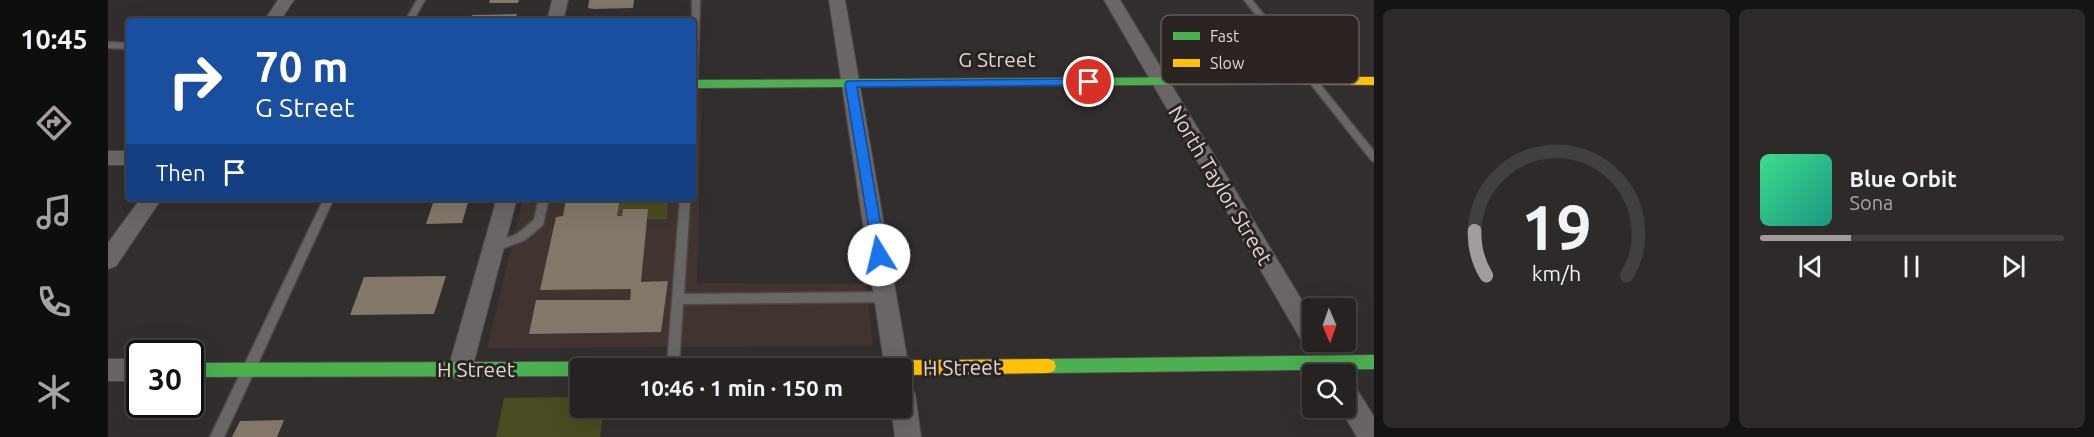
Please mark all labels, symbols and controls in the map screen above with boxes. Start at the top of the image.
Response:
legend [1161,15,1359,84]
text: 10:45 [20,24,88,54]
text: Fast [1210,27,1240,45]
icon: right [156,42,234,120]
text: 70 m [255,43,349,90]
street label: G Street [958,47,1036,71]
text: Slow [1210,54,1245,72]
pin [1063,56,1114,107]
icon: arrive [1072,65,1105,98]
text: G Street [255,92,354,122]
street label: North Taylor Street [1164,101,1278,269]
icon: directions [33,102,75,144]
icon: arrive [218,156,251,189]
text: Then [156,160,206,185]
text: Blue Orbit [1850,166,1957,191]
icon: music [33,191,75,233]
text: Sona [1850,191,1893,214]
text: 19 [1521,192,1591,262]
position arrow [847,223,911,287]
icon: previous [1794,250,1827,283]
icon: pause [1895,250,1928,283]
icon: next [1997,250,2030,283]
text: km/h [1531,261,1581,285]
icon: phone [33,281,75,323]
north arrow [1302,298,1356,352]
map controls [1302,298,1356,418]
speed limit sign: 30 [126,340,204,418]
street label: H Street [923,354,1001,380]
street label: H Street [437,357,515,381]
button: search [1302,364,1356,418]
icon: climate [33,371,75,413]
text: 10:46 · 1 min · 150 m [639,375,843,400]

